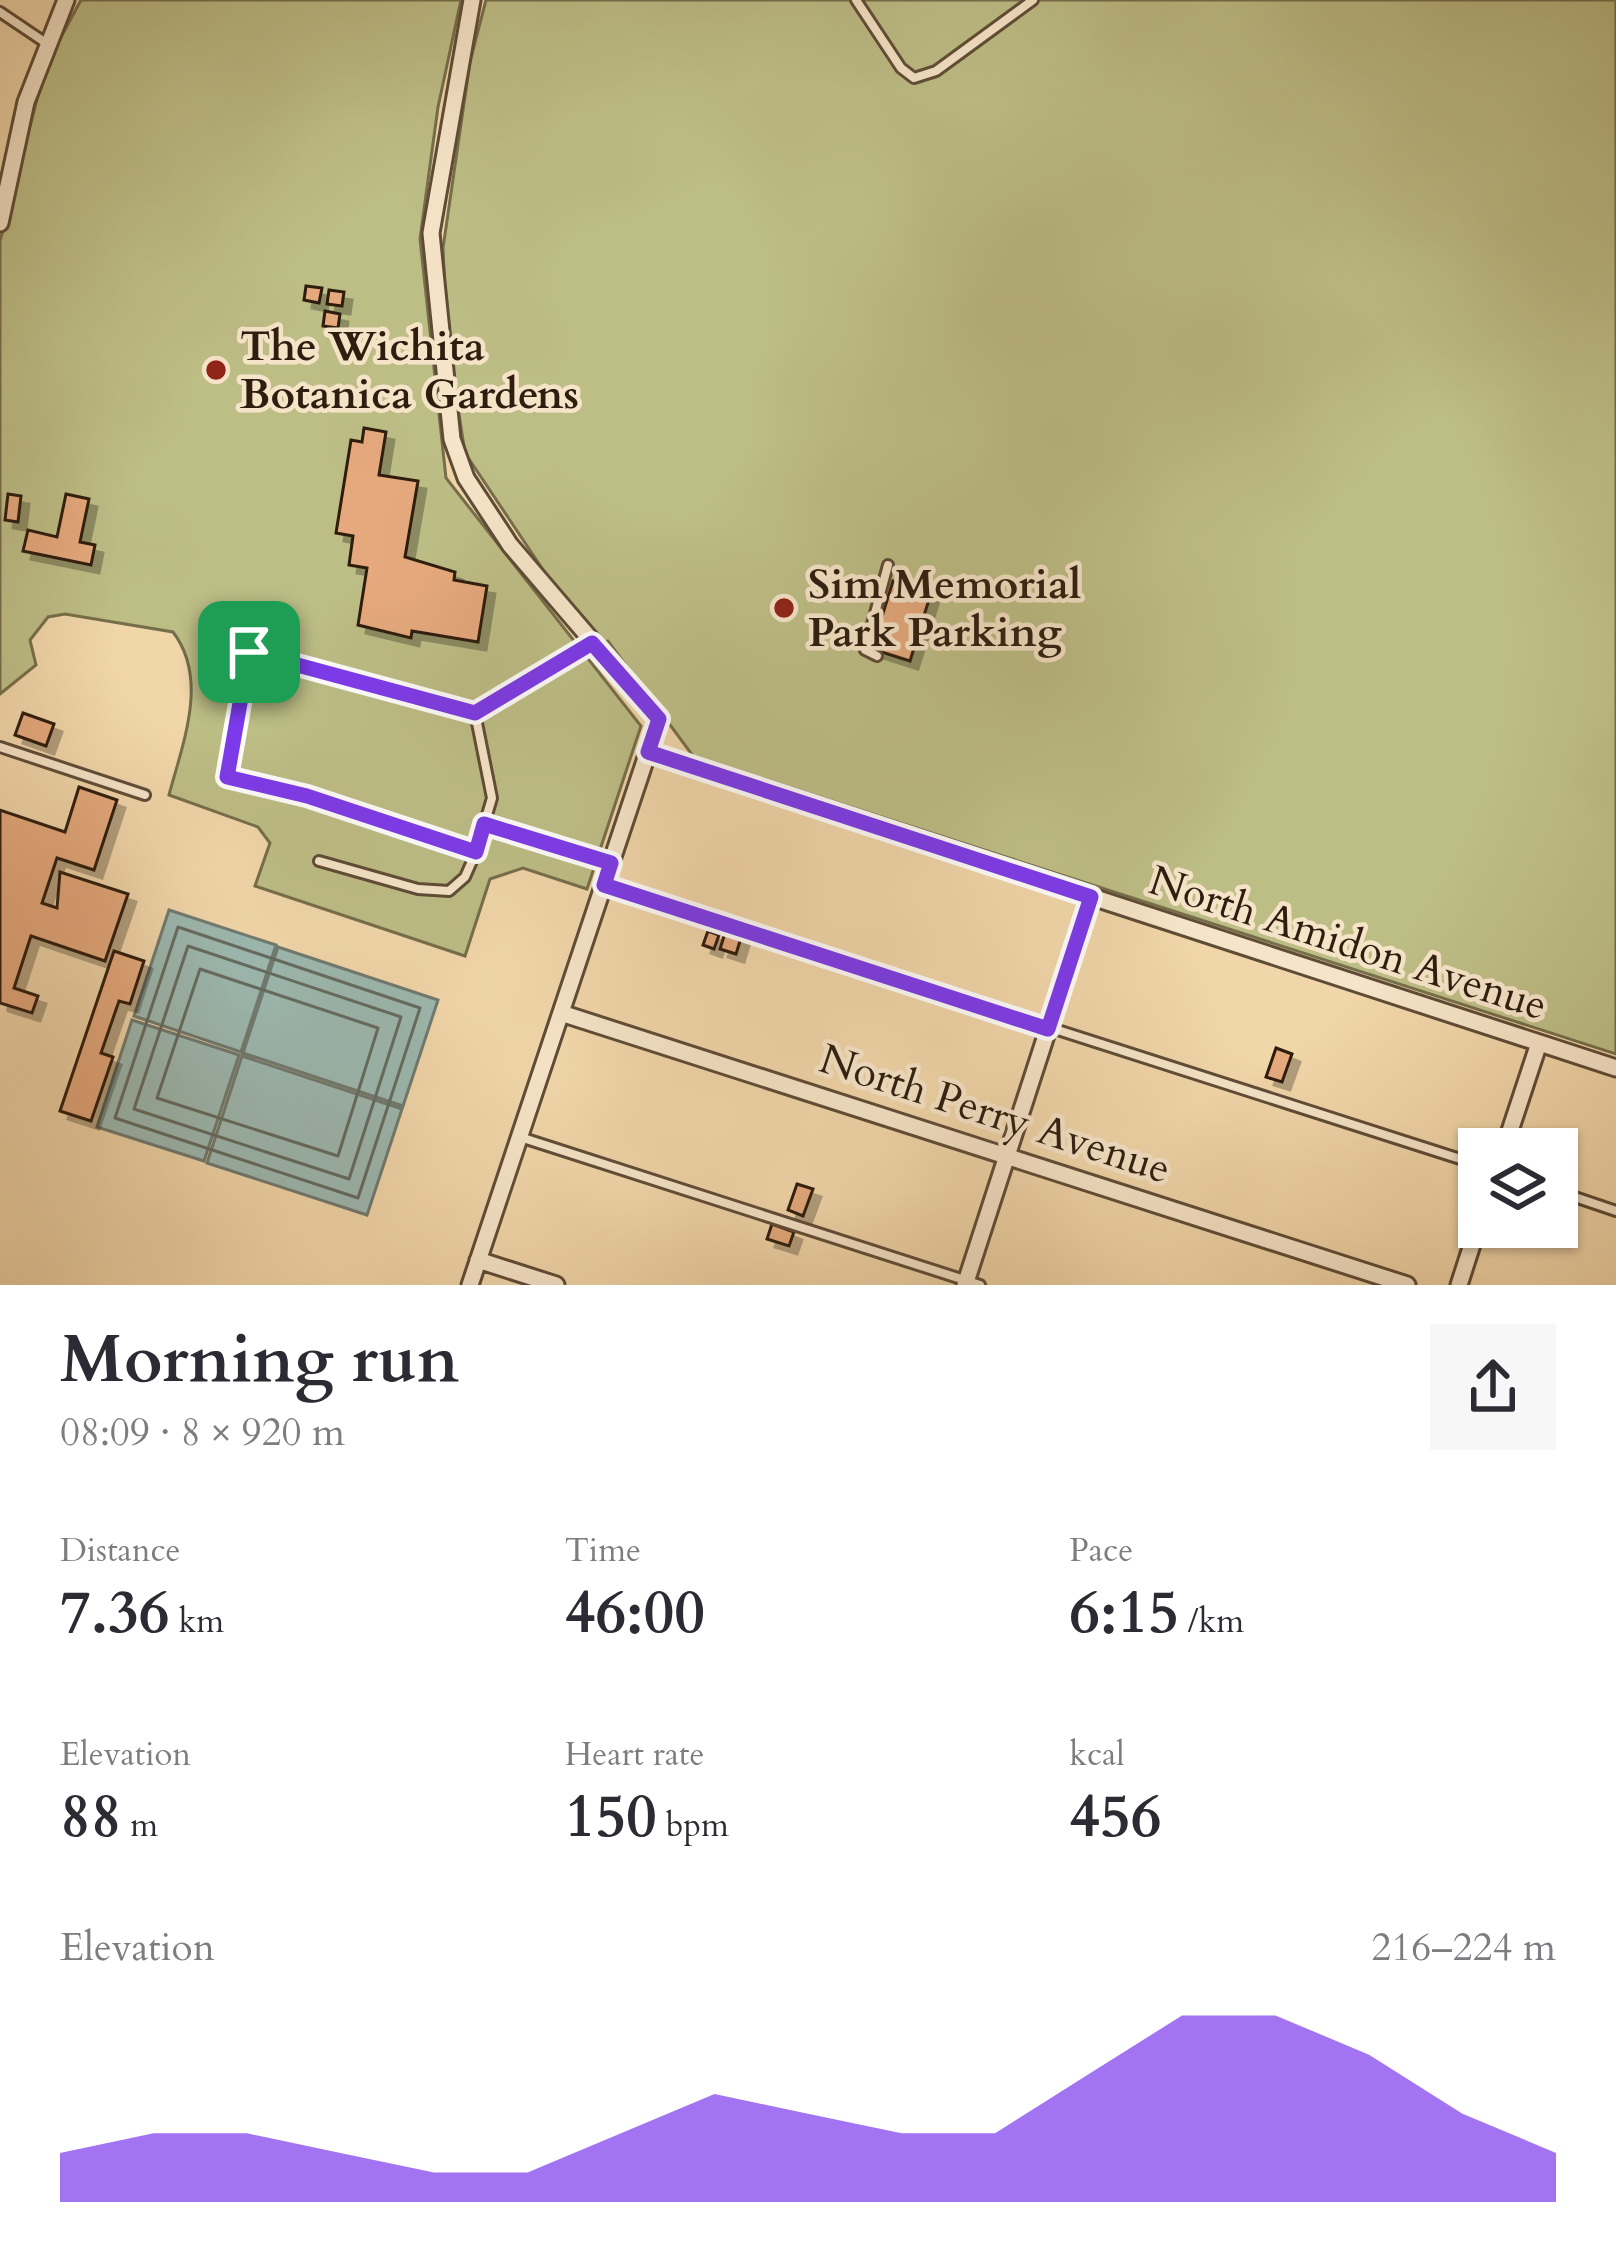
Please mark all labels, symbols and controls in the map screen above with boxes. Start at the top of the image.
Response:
place label: The Wichita Botanica Gardens [240,318,579,423]
marker: The Wichita Botanica Gardens [203,357,229,383]
place label: Sim Memorial Park Parking [808,556,1081,661]
marker: Sim Memorial Park Parking [771,595,797,621]
pin [198,601,300,703]
icon: arrive [216,619,282,685]
street label: North Amidon Avenue [1142,852,1554,1034]
street label: North Perry Avenue [812,1030,1178,1198]
map controls [1458,1128,1578,1248]
button: layers [1458,1128,1578,1248]
text: Morning run [60,1316,459,1405]
button: share [1430,1324,1556,1450]
text: 08:09 · 8 × 920 m [60,1406,345,1459]
text: Distance [60,1528,181,1573]
text: Time [565,1528,641,1573]
text: Pace [1069,1528,1133,1573]
text: 7.36 [60,1573,170,1654]
text: 46:00 [565,1573,705,1654]
text: 6:15 [1069,1573,1179,1654]
text: km [170,1599,224,1644]
text: /km [1179,1599,1244,1644]
text: Elevation [60,1732,191,1777]
text: Heart rate [565,1732,705,1777]
text: kcal [1069,1732,1125,1777]
text: 88 [60,1777,121,1858]
text: 150 [565,1777,657,1858]
text: 456 [1069,1777,1162,1858]
text: m [121,1803,158,1848]
text: bpm [657,1803,729,1848]
text: Elevation [60,1921,215,1974]
text: 216–224 m [1371,1921,1556,1974]

